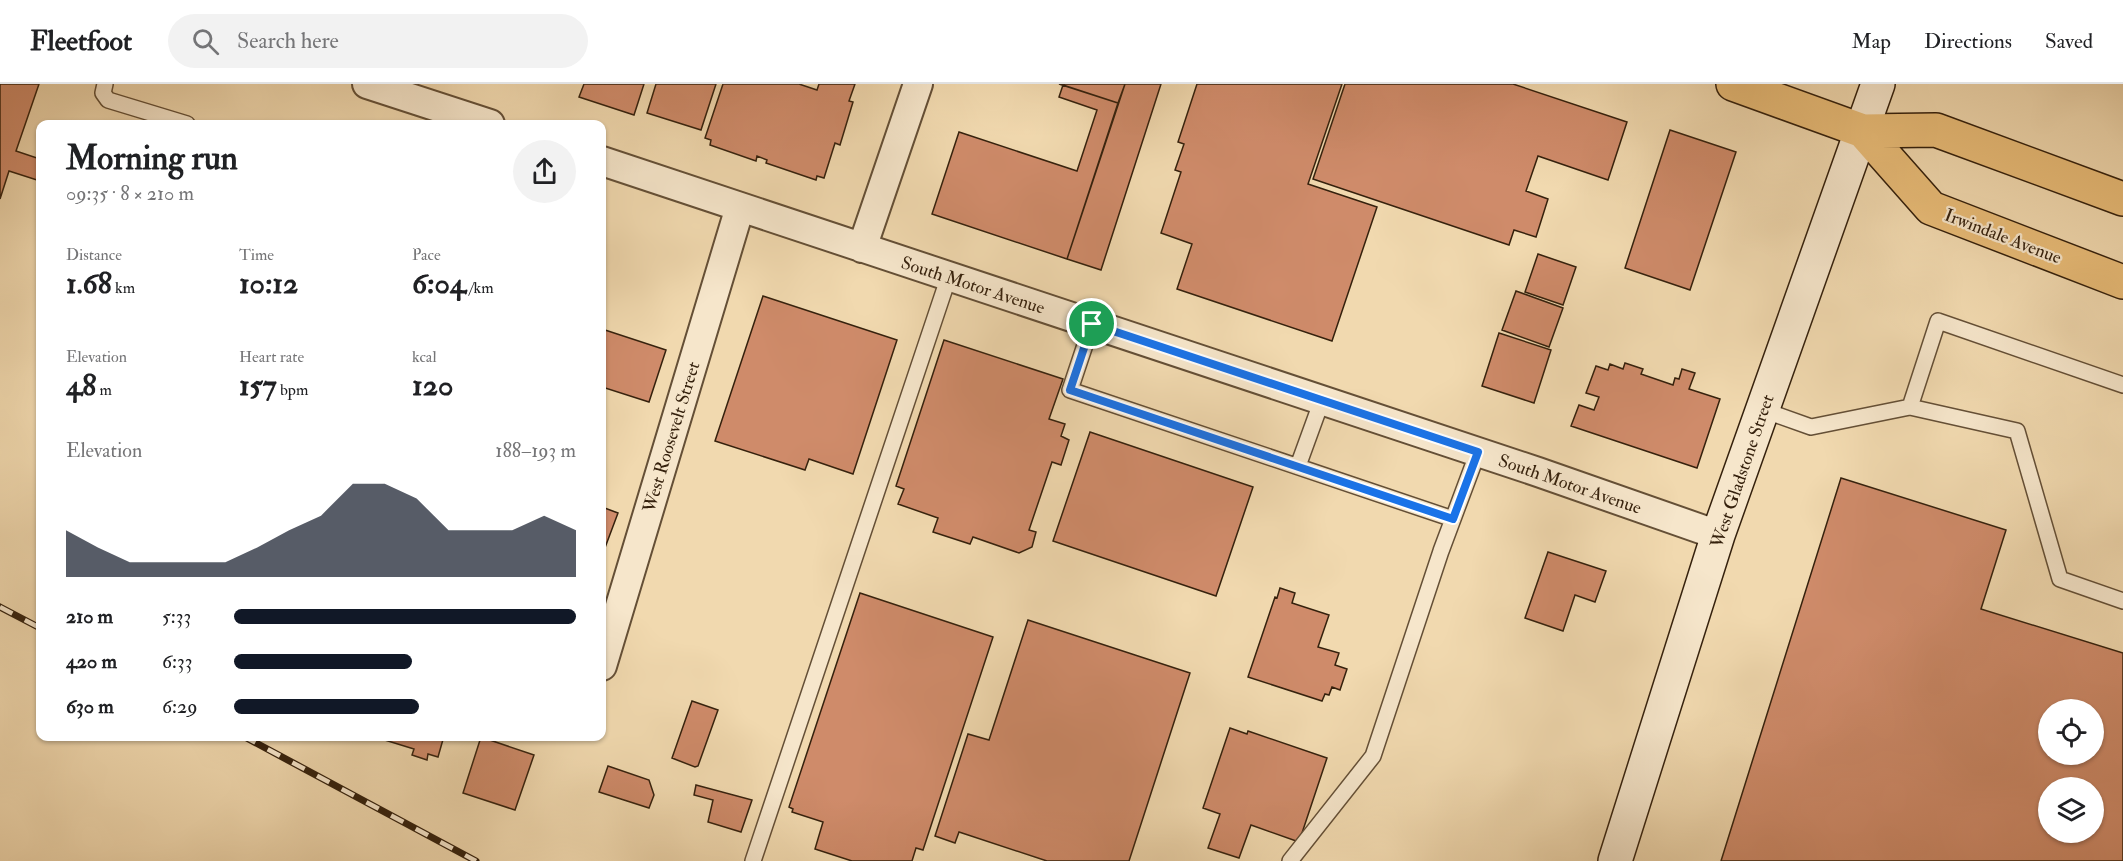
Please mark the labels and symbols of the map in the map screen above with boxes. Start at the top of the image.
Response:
street label: Irwindale Avenue [1941,204,2065,269]
street label: South Motor Avenue [898,251,1048,320]
pin [1066,298,1117,349]
street label: West Roosevelt Street [637,359,705,516]
street label: West Gladstone Street [1705,391,1780,552]
street label: South Motor Avenue [1495,449,1645,520]

